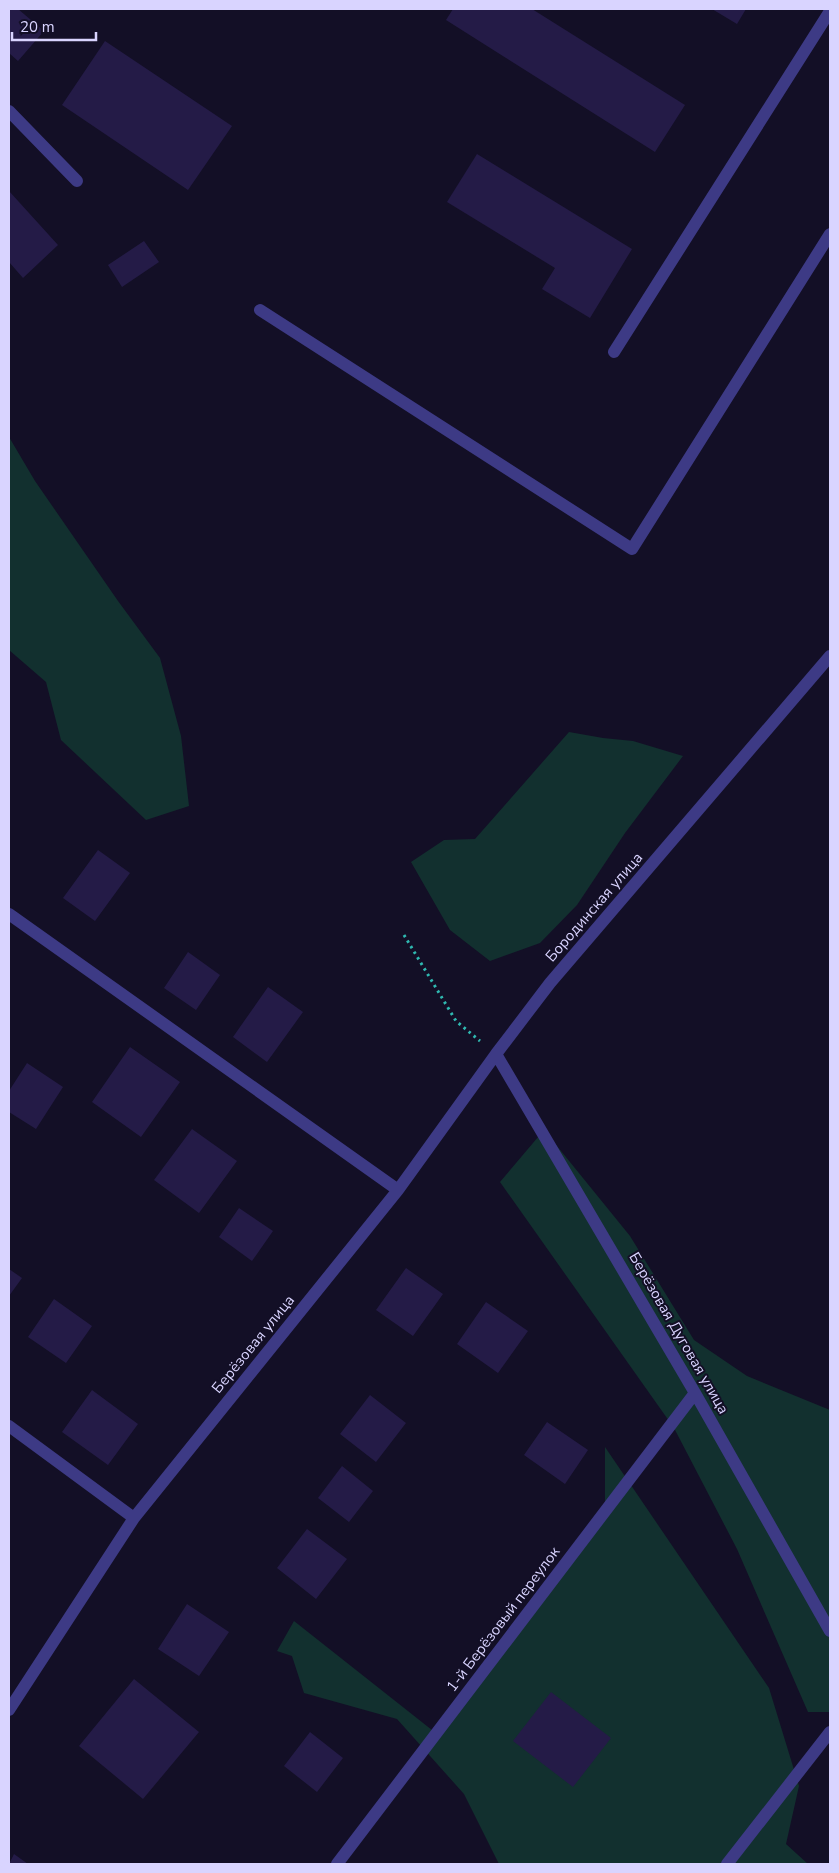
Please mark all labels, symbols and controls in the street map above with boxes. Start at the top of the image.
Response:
scale bar [12,10,96,42]
text: 20 m [20,17,55,37]
street label: Бородинская улица [541,848,647,966]
street label: Берёзовая Дуговая улица [624,1249,734,1417]
street label: Берёзовая улица [207,1291,299,1397]
street label: 1-й Берёзовый переулок [442,1542,564,1696]

